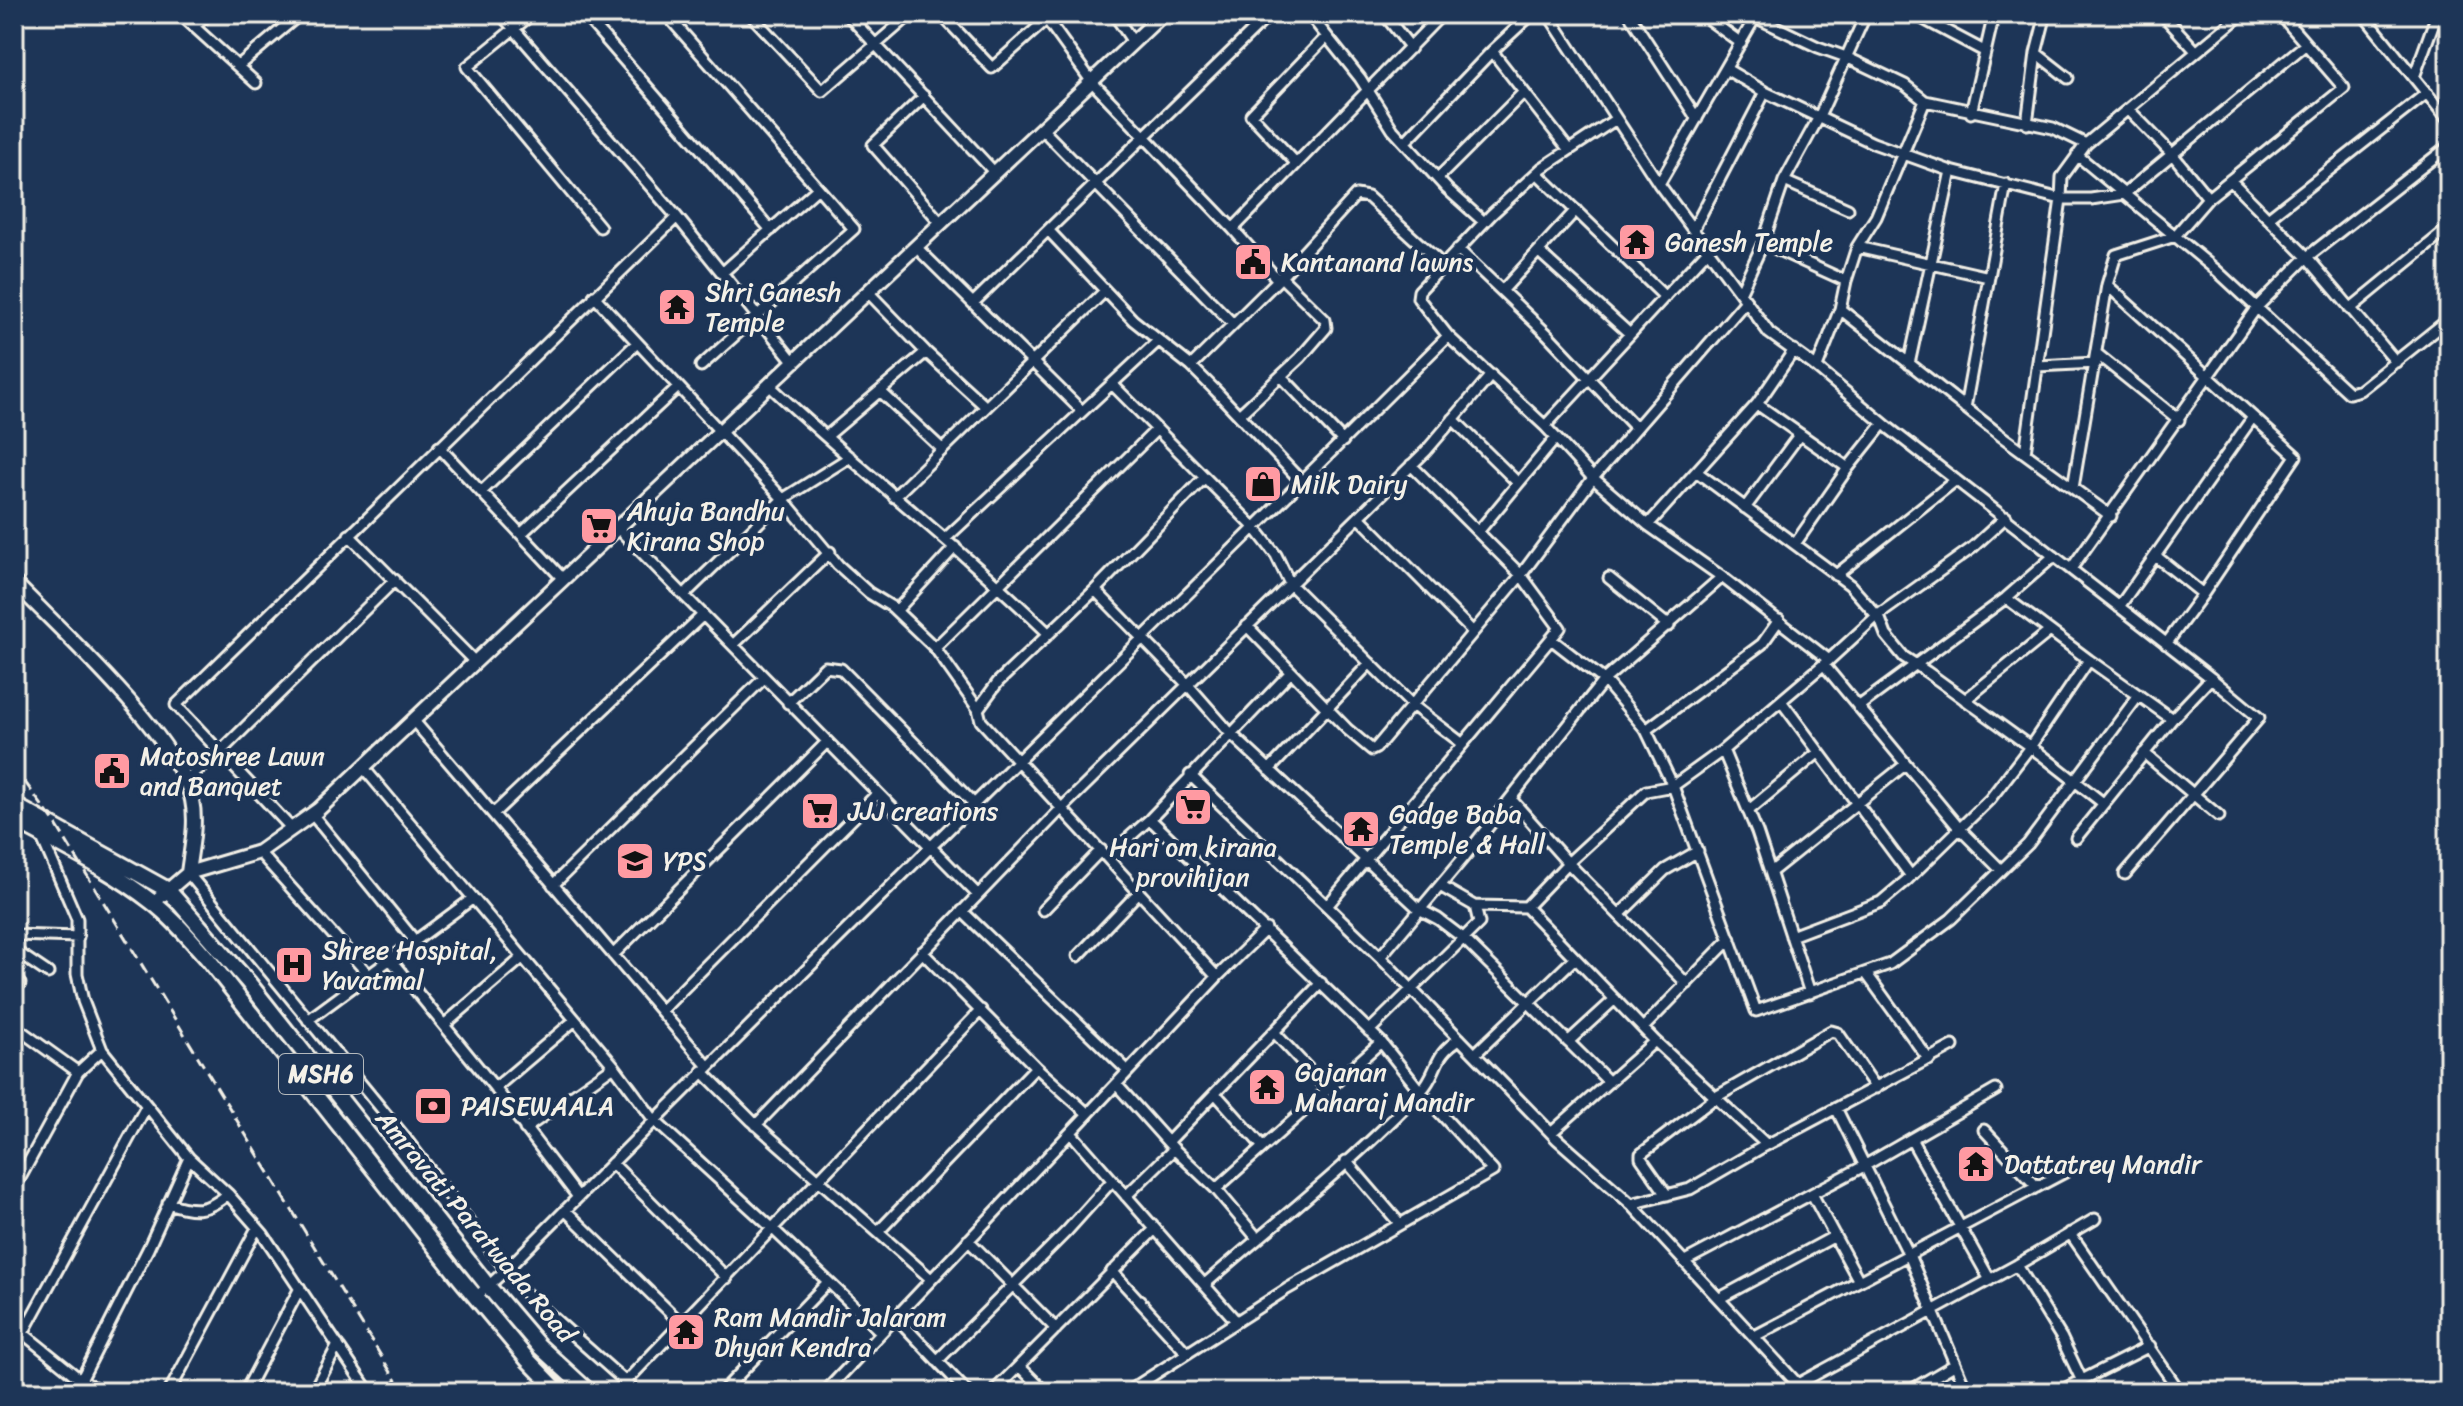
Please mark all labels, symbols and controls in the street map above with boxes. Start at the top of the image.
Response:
place label: Ganesh Temple [1665,219,1833,265]
temple icon: Ganesh Temple [1616,221,1658,263]
place label: Kantanand lawns [1281,239,1473,285]
public building icon: Kantanand lawns [1232,241,1274,283]
place label: Shri Ganesh Temple [705,269,841,345]
temple icon: Shri Ganesh Temple [656,286,698,328]
place label: Milk Dairy [1291,461,1408,507]
shop icon: Milk Dairy [1242,463,1284,505]
place label: Ahuja Bandhu Kirana Shop [626,488,785,564]
supermarket icon: Ahuja Bandhu Kirana Shop [578,505,620,547]
place label: Matoshree Lawn and Banquet [140,733,325,809]
public building icon: Matoshree Lawn and Banquet [91,750,133,792]
supermarket icon: Hari om kirana provihijan [1172,786,1214,828]
place label: JJJ creations [847,788,998,834]
supermarket icon: JJJ creations [799,790,841,832]
place label: Gadge Baba Temple & Hall [1389,791,1546,867]
temple icon: Gadge Baba Temple & Hall [1340,808,1382,850]
place label: Hari om kirana provihijan [1109,824,1277,900]
place label: YPS [663,838,707,884]
school or university icon: YPS [614,840,656,882]
place label: Shree Hospital, Yavatmal [322,927,498,1003]
hospital icon: Shree Hospital, Yavatmal [273,944,315,986]
place label: Gajanan Maharaj Mandir [1295,1049,1475,1125]
road number: MSH6 [279,1054,363,1094]
temple icon: Gajanan Maharaj Mandir [1246,1066,1288,1108]
place label: PAISEWAALA [461,1083,614,1129]
bank icon: PAISEWAALA [412,1085,454,1127]
street label: Amravati Paratwada Road [363,1098,590,1355]
place label: Dattatrey Mandir [2004,1141,2203,1187]
temple icon: Dattatrey Mandir [1955,1143,1997,1185]
place label: Ram Mandir Jalaram Dhyan Kendra [714,1294,947,1370]
temple icon: Ram Mandir Jalaram Dhyan Kendra [665,1311,707,1353]

